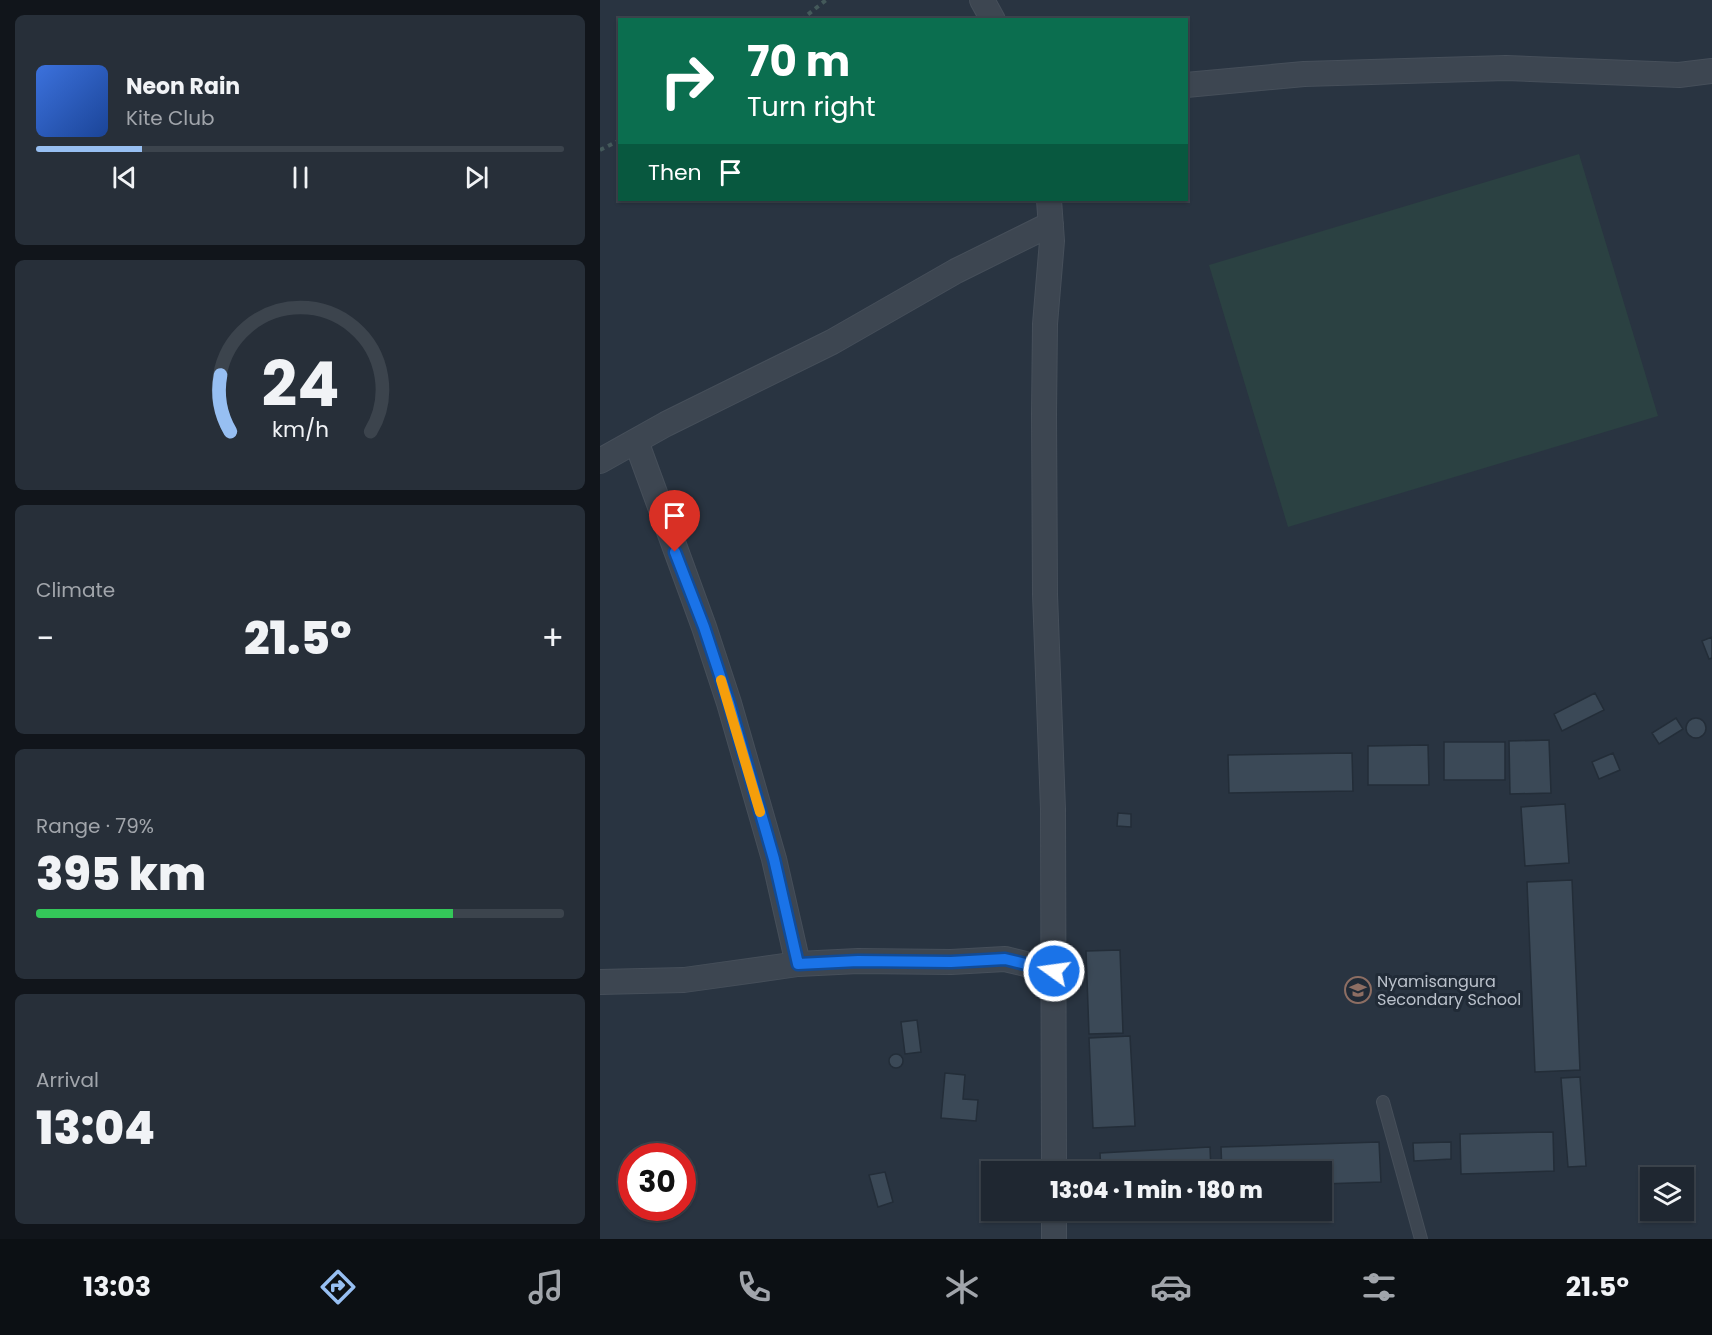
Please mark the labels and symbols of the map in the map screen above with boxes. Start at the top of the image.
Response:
pin [649,490,700,552]
position arrow [1022,939,1086,1003]
place label: Nyamisangura Secondary School [1377,970,1521,1011]
school or university icon: Nyamisangura Secondary School [1343,975,1373,1005]
speed limit sign: 30 [618,1143,696,1221]

